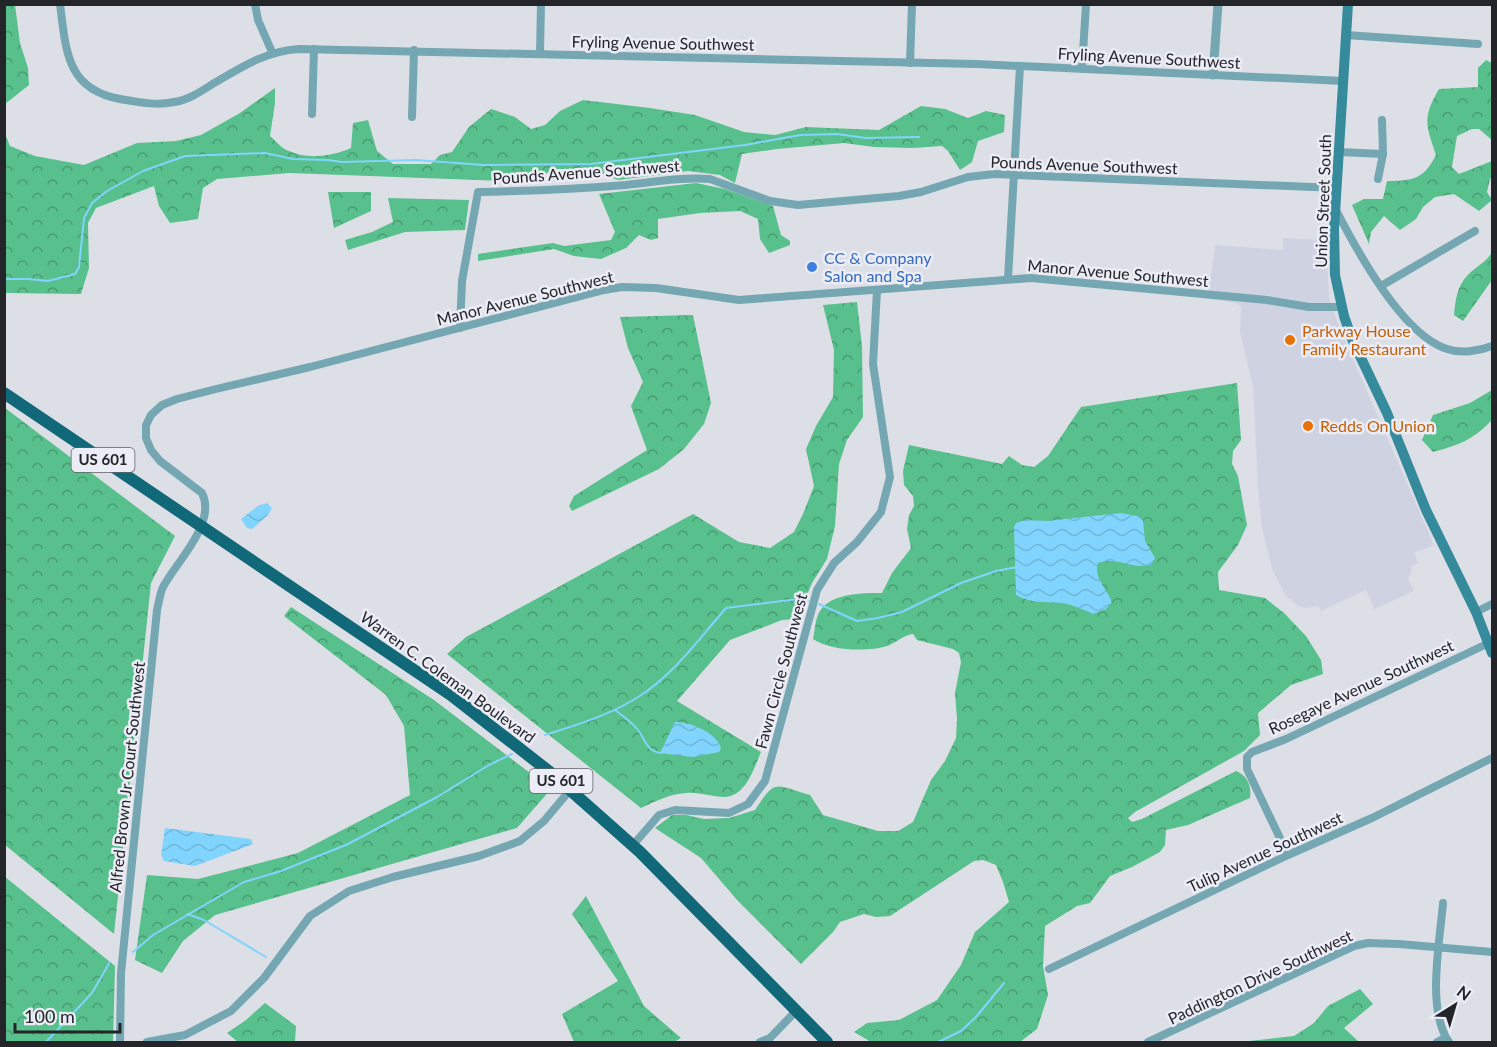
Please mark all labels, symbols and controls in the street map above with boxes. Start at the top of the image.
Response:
street label: Fryling Avenue Southwest [571,31,755,54]
street label: Fryling Avenue Southwest [1057,43,1241,72]
street label: Union Street South [1311,134,1334,268]
street label: Pounds Avenue Southwest [990,152,1178,177]
street label: Pounds Avenue Southwest [492,155,680,188]
place label: CC & Company Salon and Spa [824,248,932,285]
street label: Manor Avenue Southwest [1027,255,1210,290]
marker: CC & Company Salon and Spa [805,260,819,274]
street label: Manor Avenue Southwest [435,266,615,329]
place label: Parkway House Family Restaurant [1302,321,1427,358]
marker: Parkway House Family Restaurant [1283,333,1297,347]
place label: Redds On Union [1320,416,1435,435]
marker: Redds On Union [1301,419,1315,433]
road number: US 601 [72,448,134,472]
street label: Fawn Circle Southwest [751,591,810,751]
street label: Warren C. Coleman Boulevard [357,607,540,746]
street label: Rosegaye Avenue Southwest [1265,635,1457,738]
street label: Alfred Brown Jr Court Southwest [105,660,148,893]
road number: US 601 [530,769,592,793]
street label: Tulip Avenue Southwest [1184,807,1345,896]
street label: Paddington Drive Southwest [1165,925,1355,1028]
north arrow [1425,975,1485,1035]
text: N [1454,981,1475,1004]
scale bar [15,996,120,1034]
text: 100 m [24,1005,75,1027]

